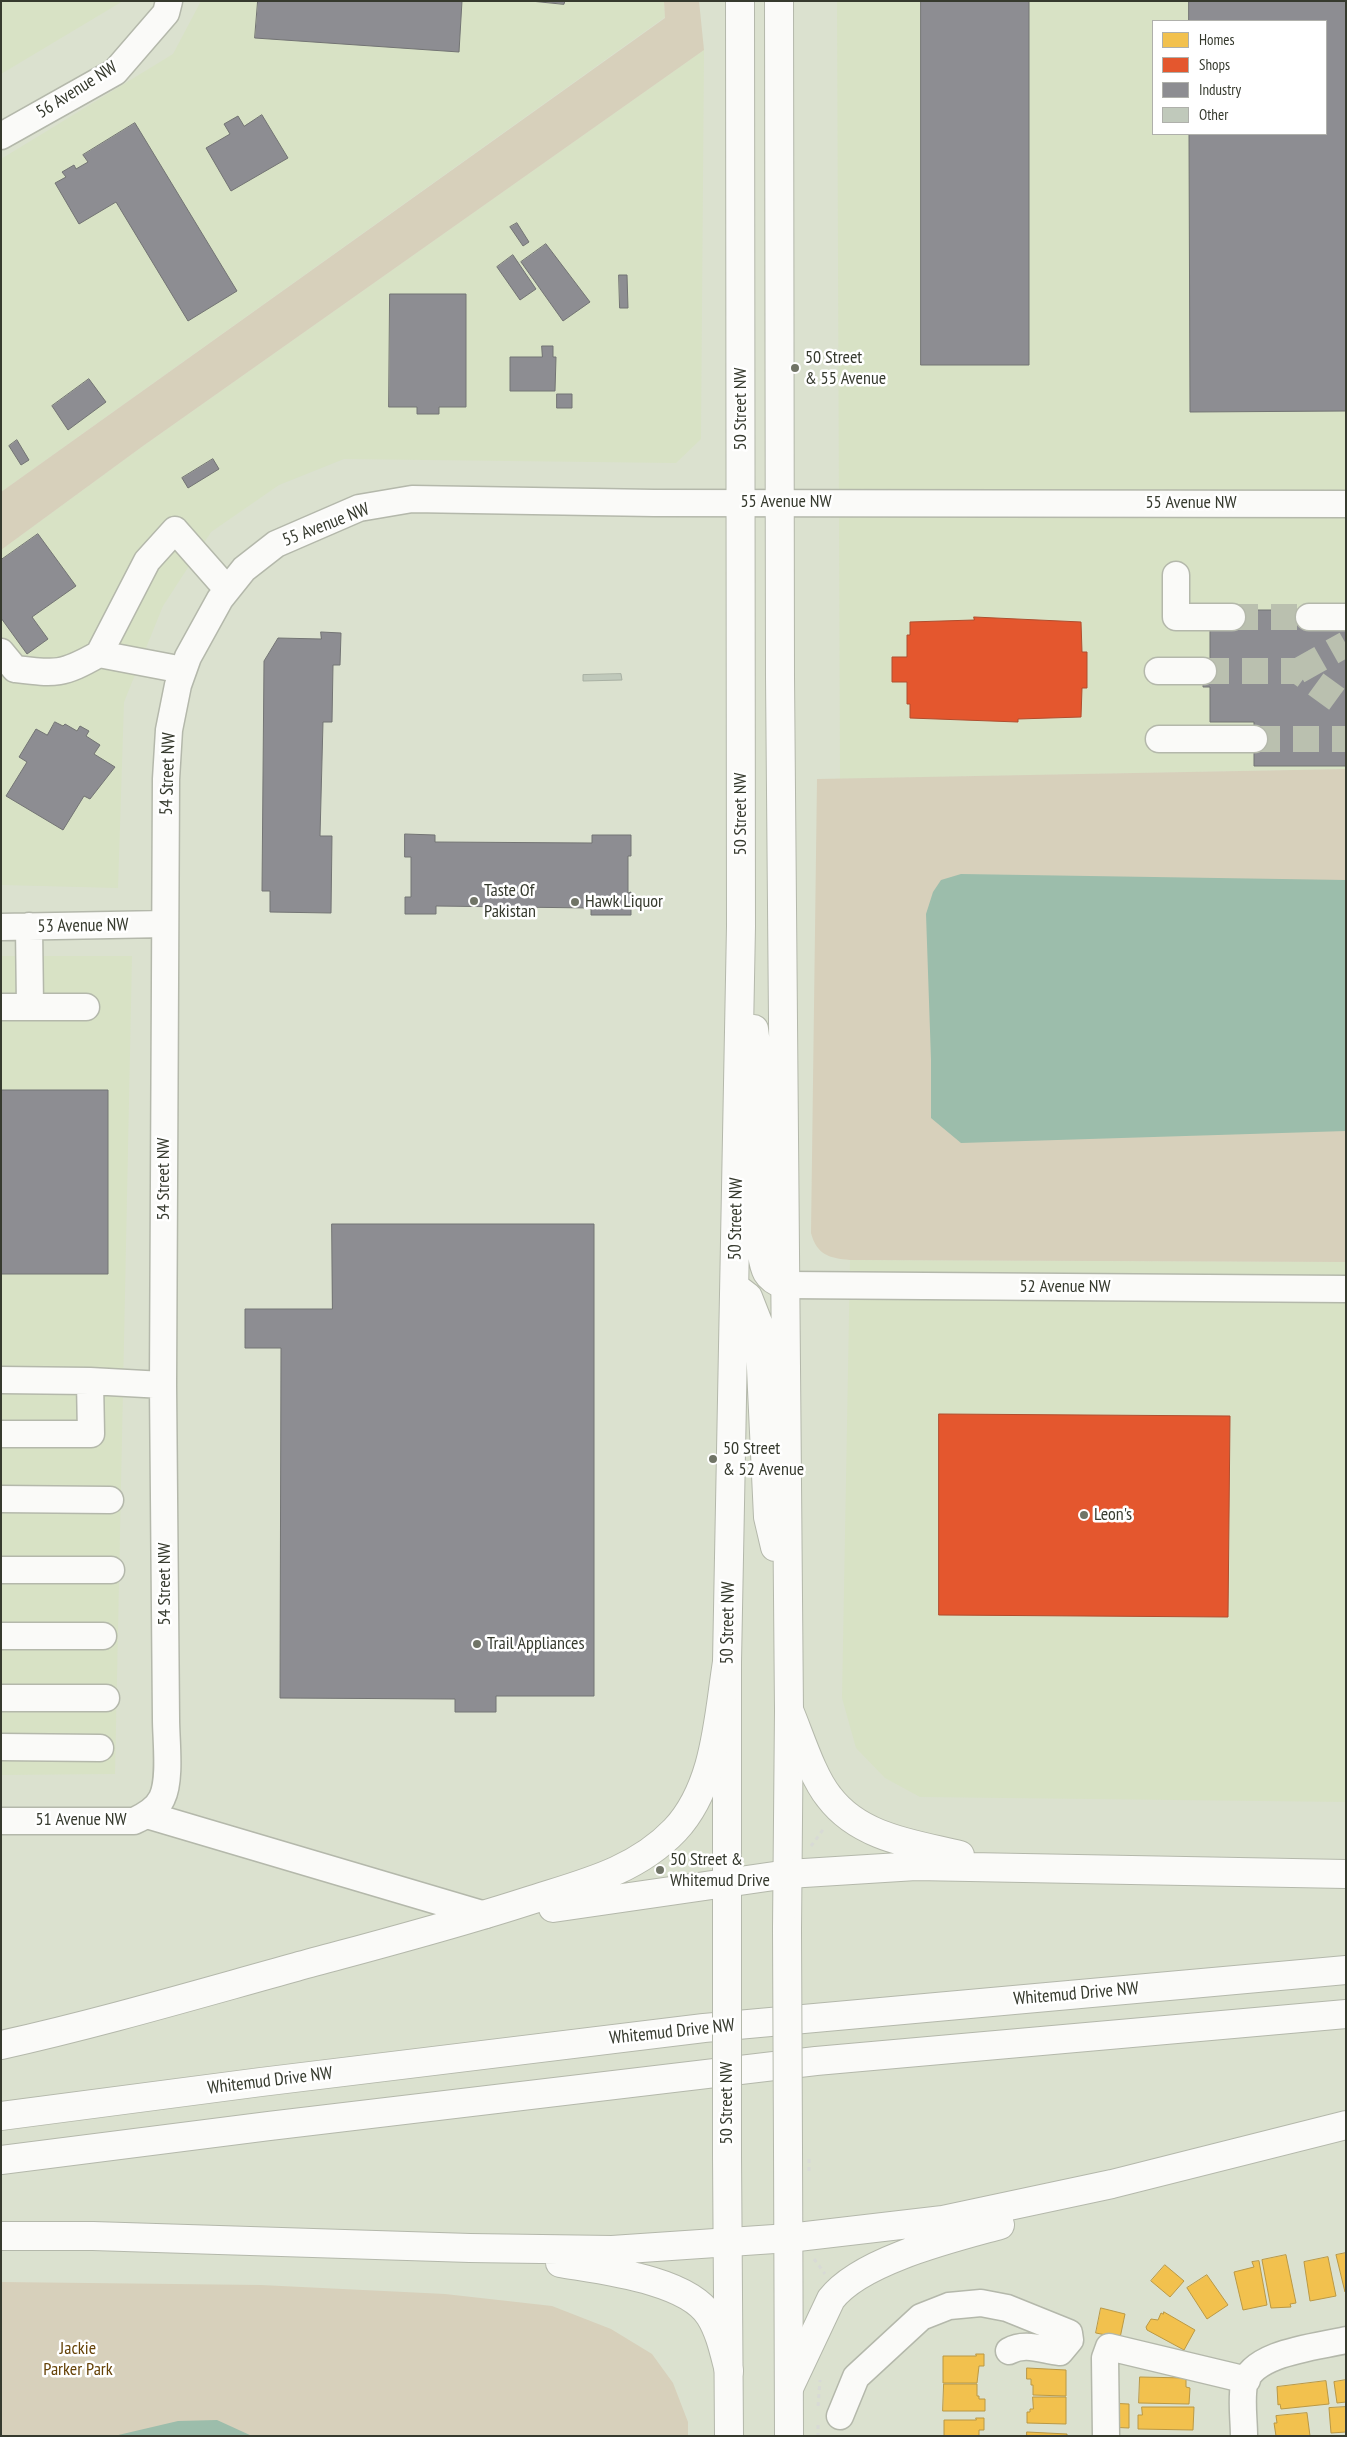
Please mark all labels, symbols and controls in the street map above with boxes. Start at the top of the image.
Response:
legend [1152,20,1327,135]
text: Homes [1199,30,1235,49]
text: Shops [1199,55,1230,74]
street label: 56 Avenue NW [33,57,121,123]
text: Industry [1199,80,1241,99]
text: Other [1199,105,1228,124]
place label: 50 Street & 55 Avenue [805,347,886,389]
marker: 50 Street & 55 Avenue [789,362,801,374]
street label: 50 Street NW [730,368,752,450]
street label: 55 Avenue NW [740,491,832,513]
street label: 55 Avenue NW [1145,492,1237,514]
street label: 55 Avenue NW [280,499,372,551]
street label: 54 Street NW [156,732,180,816]
street label: 50 Street NW [730,773,752,855]
place label: Taste Of Pakistan [484,880,536,922]
place label: Hawk Liquor [585,891,663,913]
marker: Taste Of Pakistan [468,895,480,907]
marker: Hawk Liquor [569,896,581,908]
street label: 53 Avenue NW [37,914,129,938]
street label: 54 Street NW [153,1138,175,1220]
street label: 50 Street NW [724,1177,748,1261]
street label: 52 Avenue NW [1019,1276,1111,1298]
place label: 50 Street & 52 Avenue [723,1438,804,1480]
marker: 50 Street & 52 Avenue [707,1453,719,1465]
place label: Leon's [1094,1504,1132,1526]
marker: Leon's [1078,1509,1090,1521]
street label: 54 Street NW [154,1543,176,1625]
street label: 50 Street NW [716,1581,740,1665]
place label: Trail Appliances [487,1633,585,1655]
marker: Trail Appliances [471,1638,483,1650]
street label: 51 Avenue NW [35,1809,127,1831]
place label: 50 Street & Whitemud Drive [670,1849,770,1892]
marker: 50 Street & Whitemud Drive [654,1864,666,1876]
street label: Whitemud Drive NW [1012,1978,1140,2010]
street label: Whitemud Drive NW [608,2015,736,2049]
street label: 50 Street NW [716,2062,738,2144]
street label: Whitemud Drive NW [206,2063,334,2099]
park label: Jackie Parker Park [43,2338,113,2380]

